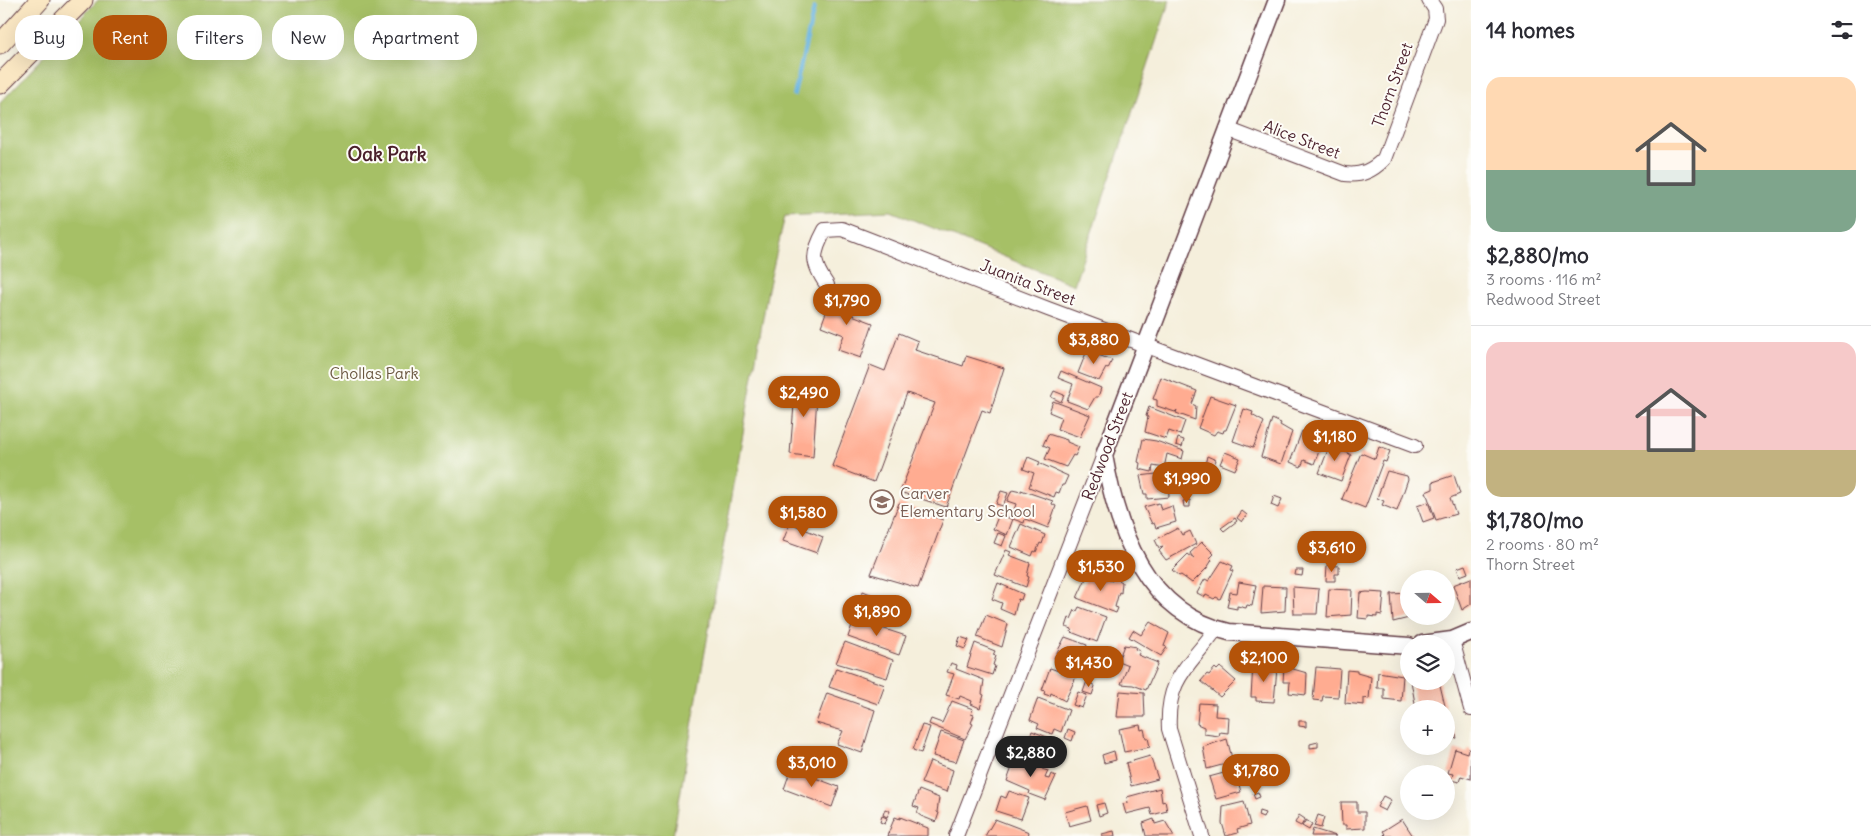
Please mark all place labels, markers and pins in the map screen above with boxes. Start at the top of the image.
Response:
pin: $1,790 [806,284,888,326]
pin: $3,880 [1053,322,1135,365]
pin: $2,490 [763,376,845,418]
pin: $1,180 [1294,420,1376,462]
pin: $1,990 [1146,462,1228,504]
place label: Carver Elementary School [900,483,1035,521]
school or university icon: Carver Elementary School [869,489,895,515]
pin: $1,580 [762,496,844,538]
pin: $3,610 [1291,530,1373,573]
pin: $1,530 [1060,550,1142,592]
pin: $1,890 [836,594,918,637]
pin: $2,100 [1223,640,1305,683]
pin: $1,430 [1048,646,1130,688]
pin: $2,880 [990,736,1072,778]
pin: $3,010 [771,746,853,788]
pin: $1,780 [1215,754,1297,796]

